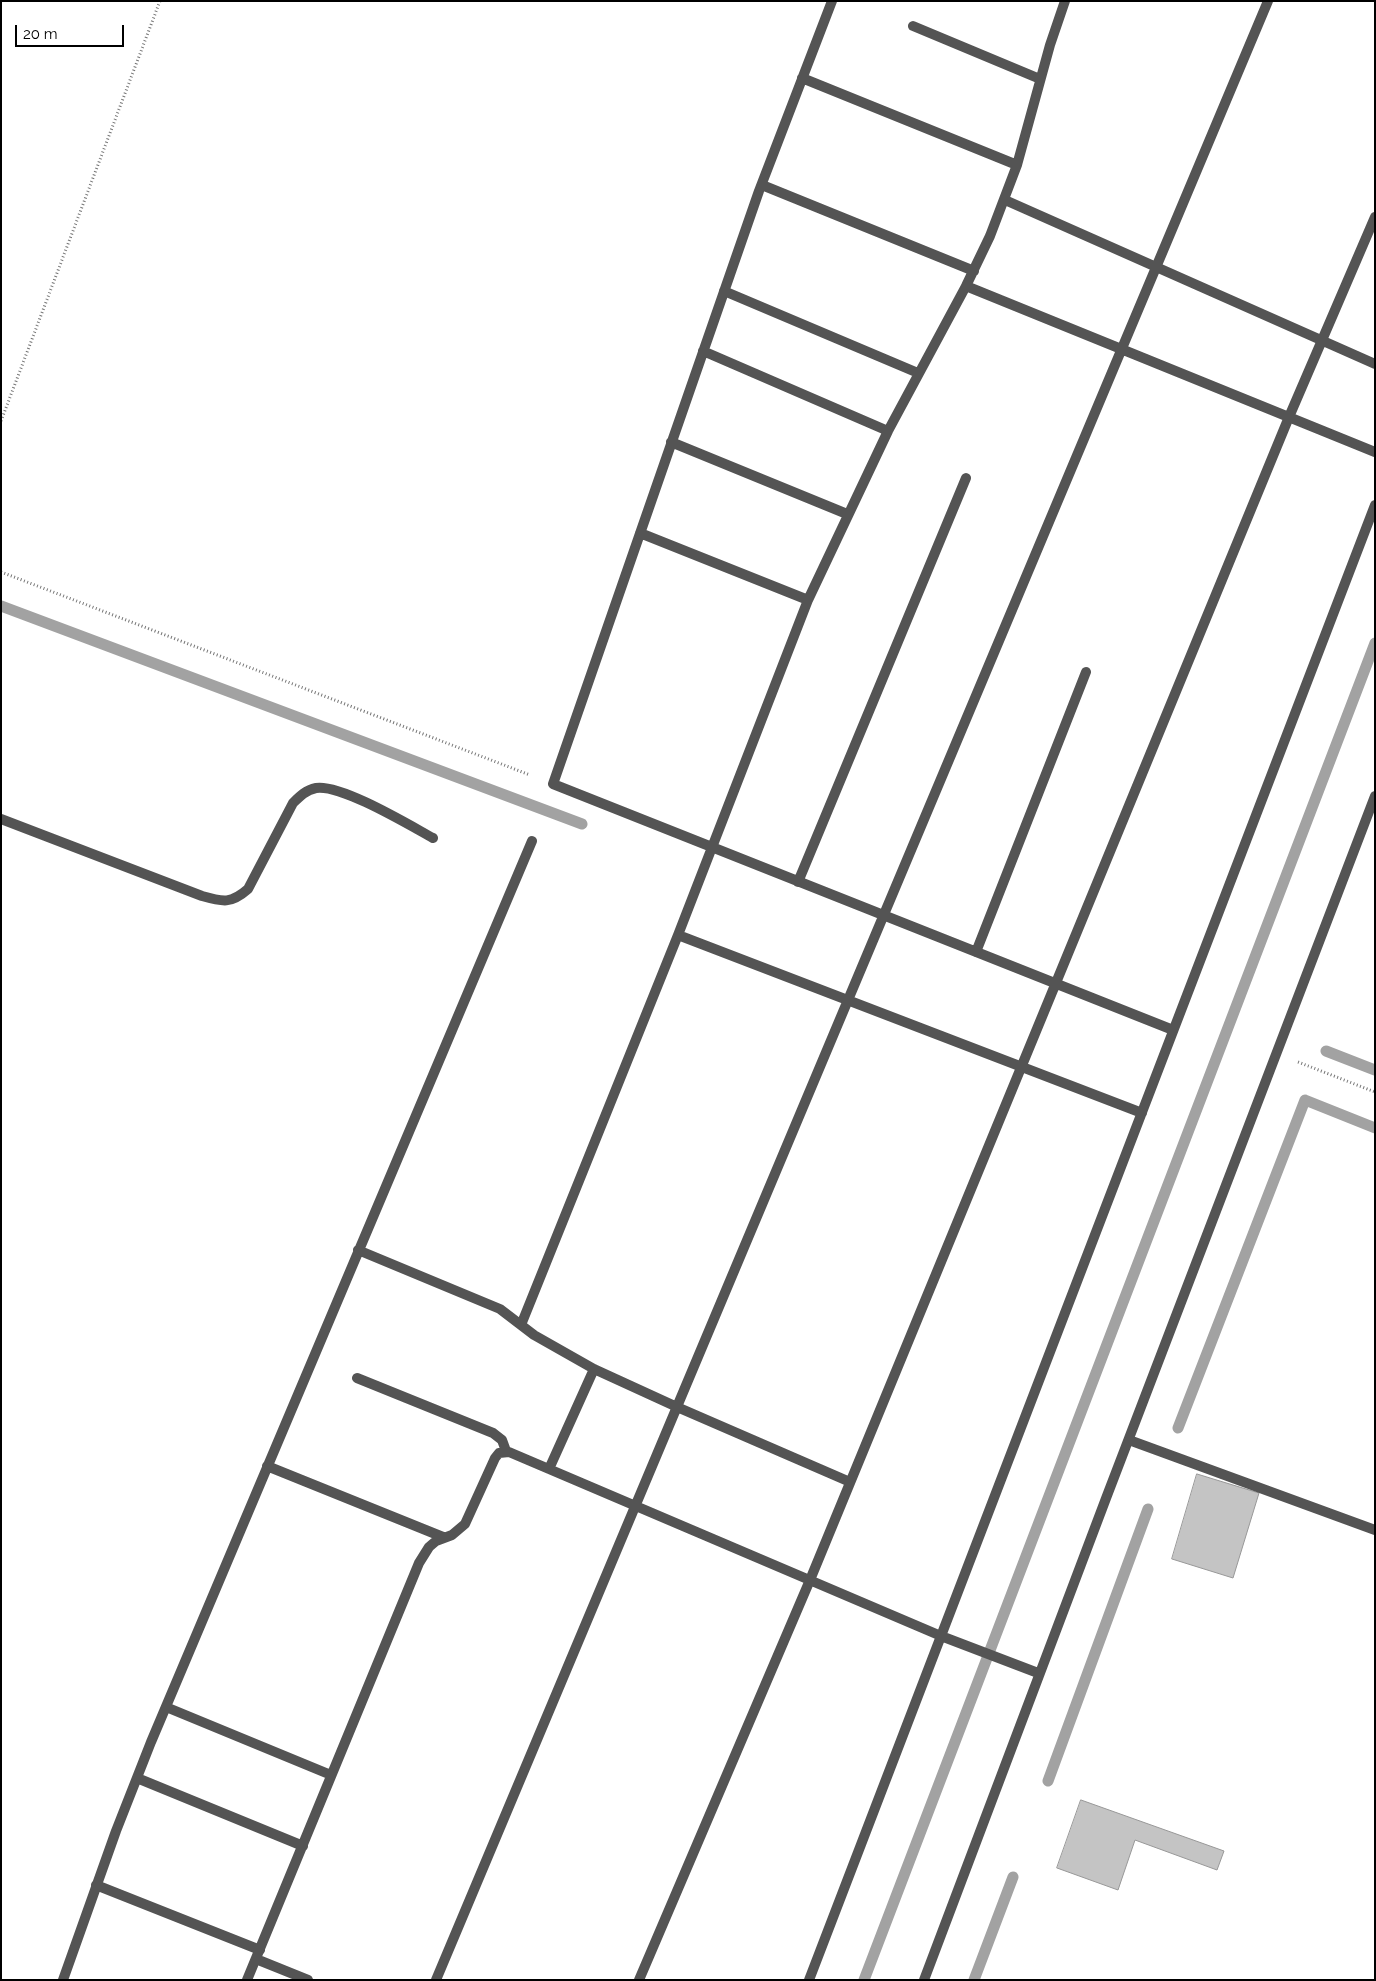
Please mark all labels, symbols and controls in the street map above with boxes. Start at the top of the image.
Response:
scale bar [18,15,126,47]
text: 20 m [23,25,58,43]

